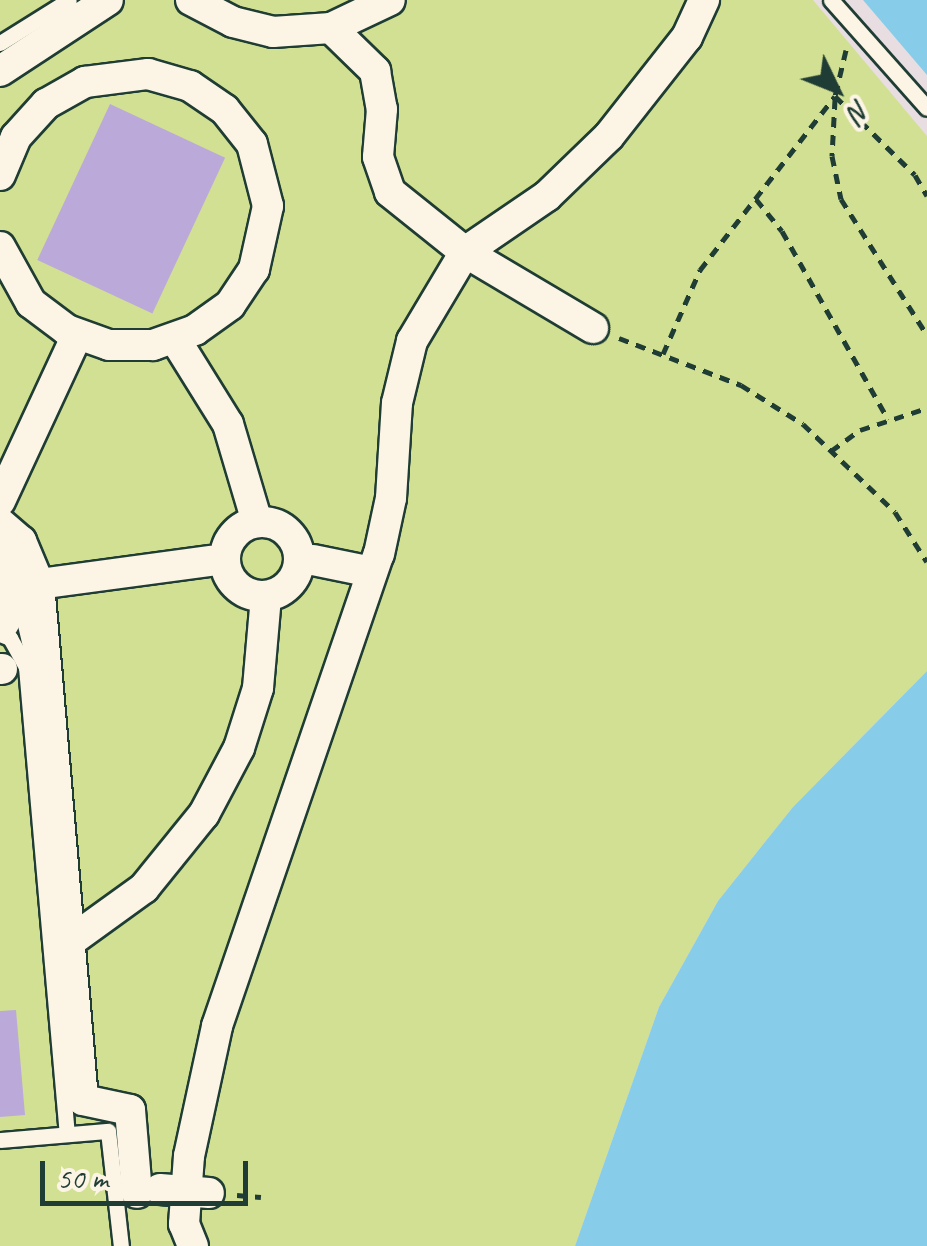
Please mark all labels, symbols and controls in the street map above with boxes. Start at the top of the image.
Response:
north arrow [787,40,887,140]
text: N [841,93,878,129]
scale bar [45,1141,252,1203]
text: 50 m [57,1159,108,1197]

